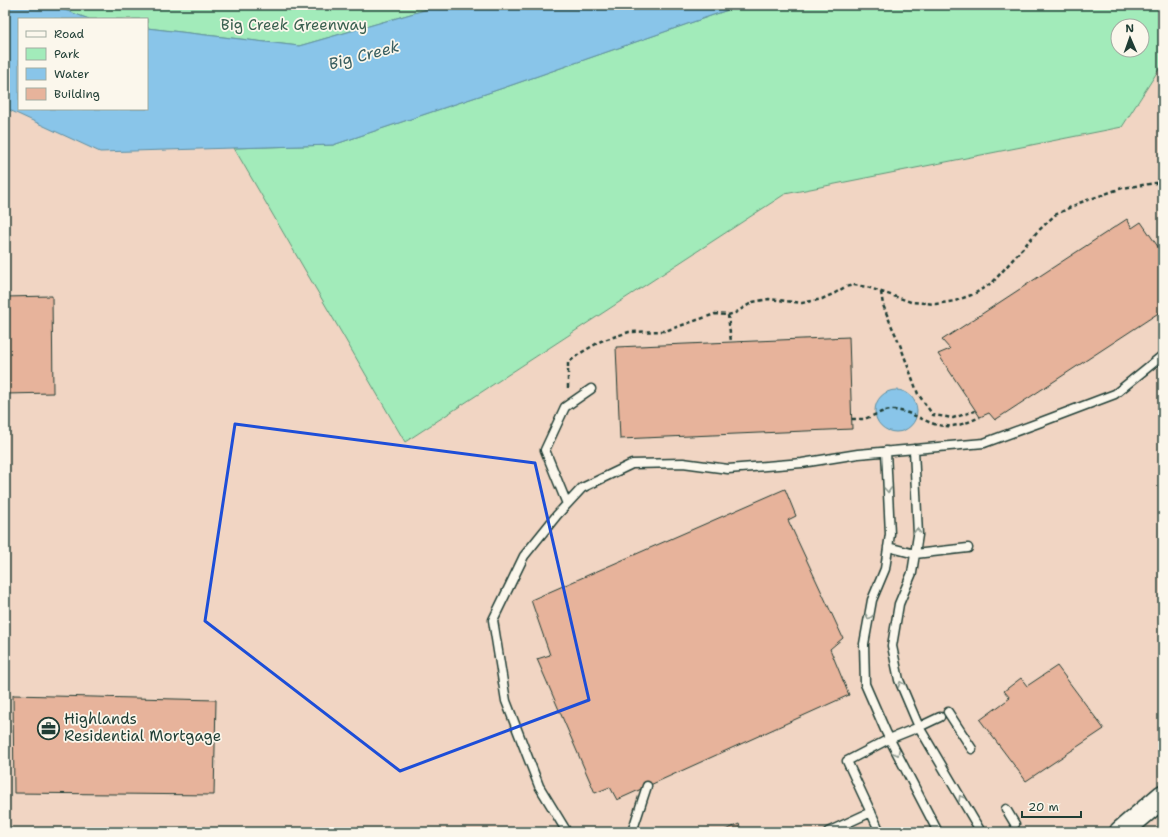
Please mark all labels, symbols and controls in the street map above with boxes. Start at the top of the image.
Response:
park label: Big Creek Greenway [221,15,367,35]
legend [18,18,148,110]
north arrow [1110,18,1150,58]
text: N [1125,21,1135,36]
text: Road [54,26,85,42]
water label: Big Creek [326,35,402,75]
text: Park [54,46,80,62]
text: Water [54,66,90,82]
text: Building [54,86,100,102]
one-way arrow [884,487,892,493]
one-way arrow [913,527,922,534]
one-way arrow [865,614,873,620]
one-way arrow [897,680,905,687]
place label: Highlands Residential Mortgage [64,709,221,746]
office icon: Highlands Residential Mortgage [35,715,61,741]
one-way arrow [892,749,900,756]
scale bar [1022,793,1081,819]
one-way arrow [958,795,966,802]
text: 20 m [1028,799,1059,815]

